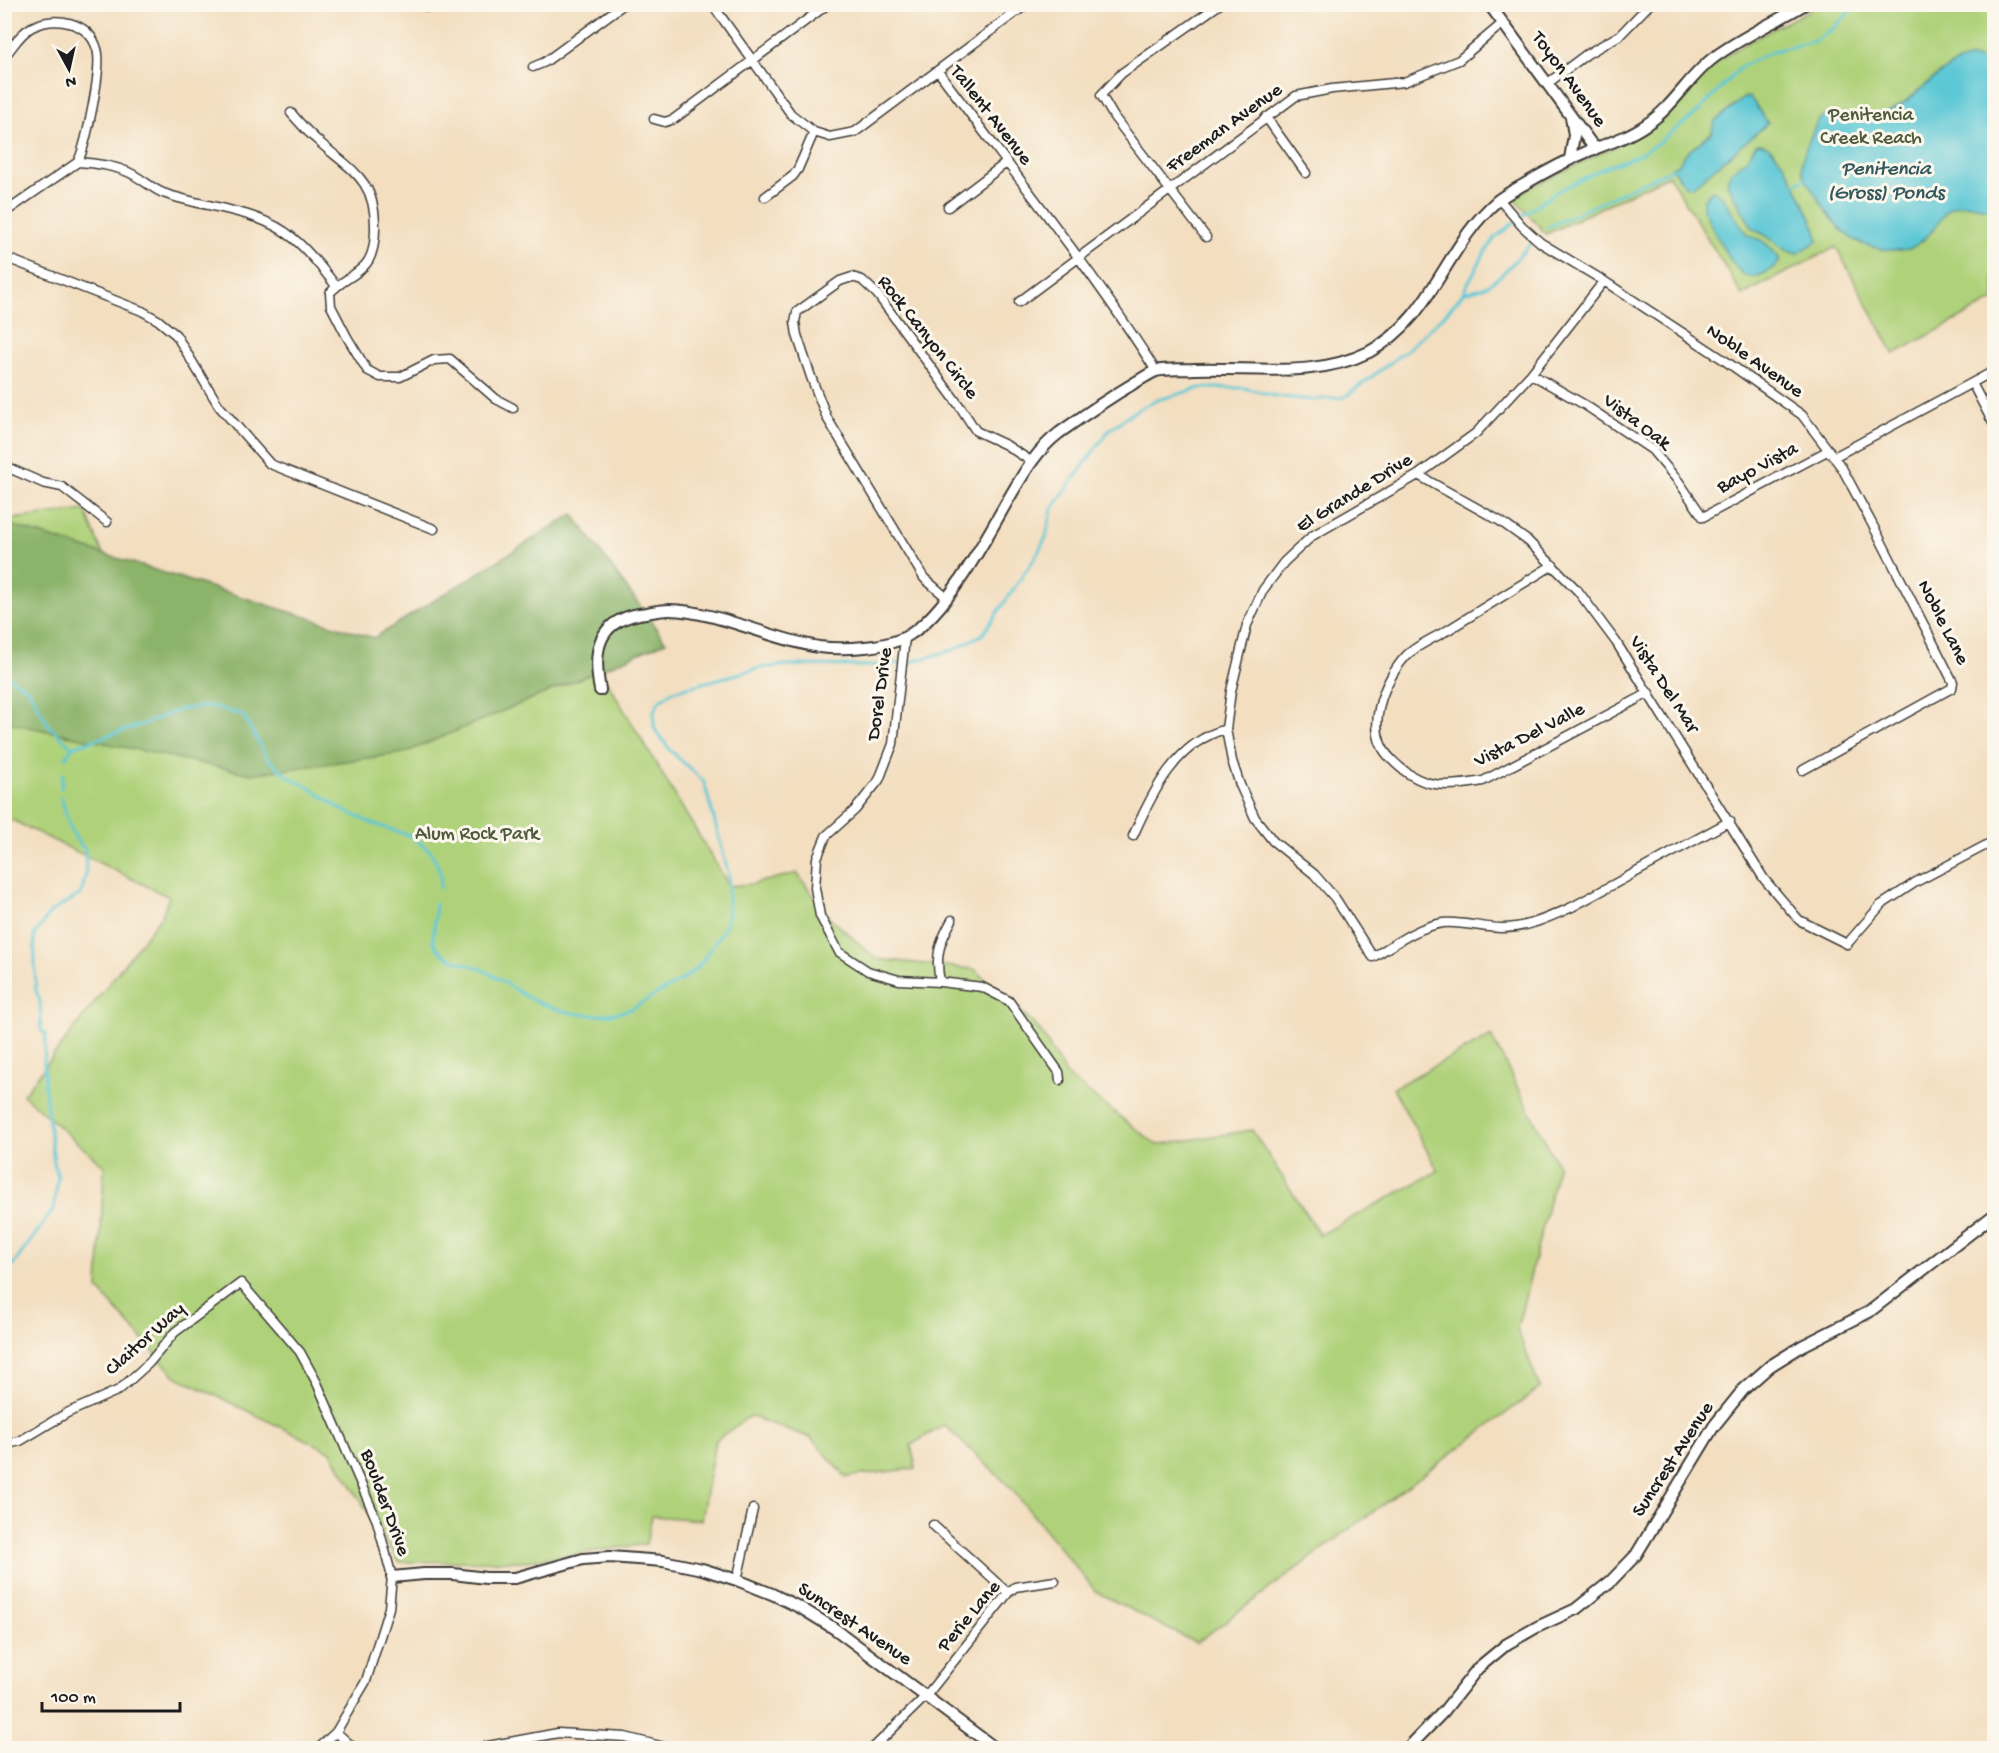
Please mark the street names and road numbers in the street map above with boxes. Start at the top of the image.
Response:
street label: Toyon Avenue [1525,27,1611,133]
street label: Tallent Avenue [943,61,1037,171]
street label: Freeman Avenue [1162,79,1288,179]
street label: Rock Canyon Circle [871,271,983,405]
street label: Noble Avenue [1701,320,1808,404]
street label: Vista Oak [1597,389,1676,457]
street label: Bayo Vista [1713,438,1803,500]
street label: El Grande Drive [1293,449,1418,539]
street label: Noble Lane [1911,577,1973,670]
street label: Vista Del Mar [1622,631,1704,740]
street label: Dorel Drive [863,645,899,744]
street label: Vista Del Valle [1470,698,1590,774]
street label: Claitor Way [102,1298,191,1382]
street label: Suncrest Avenue [1628,1397,1720,1522]
street label: Boulder Drive [354,1446,414,1560]
street label: Perie Lane [933,1576,1007,1658]
street label: Suncrest Avenue [793,1578,916,1672]

